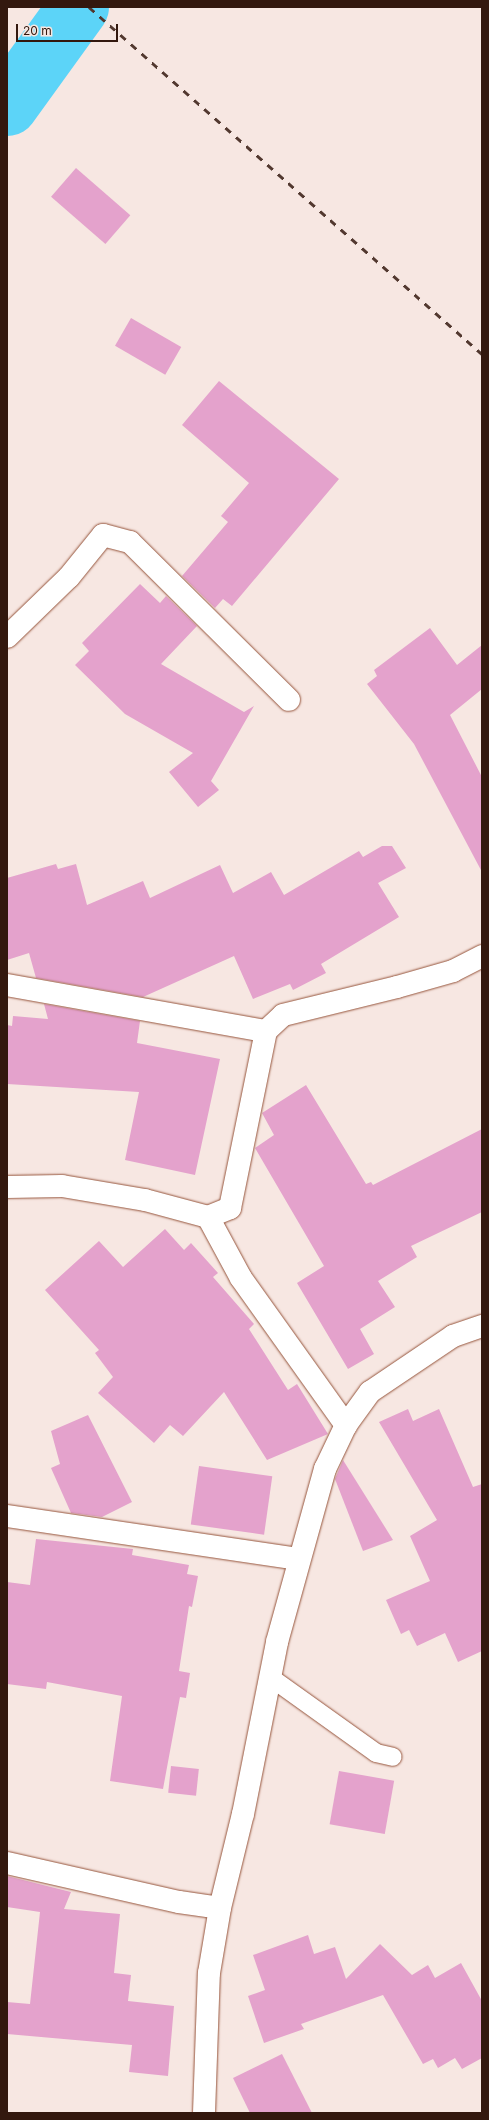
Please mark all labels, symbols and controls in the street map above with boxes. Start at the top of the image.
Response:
scale bar [18,16,120,42]
text: 20 m [23,23,52,38]

